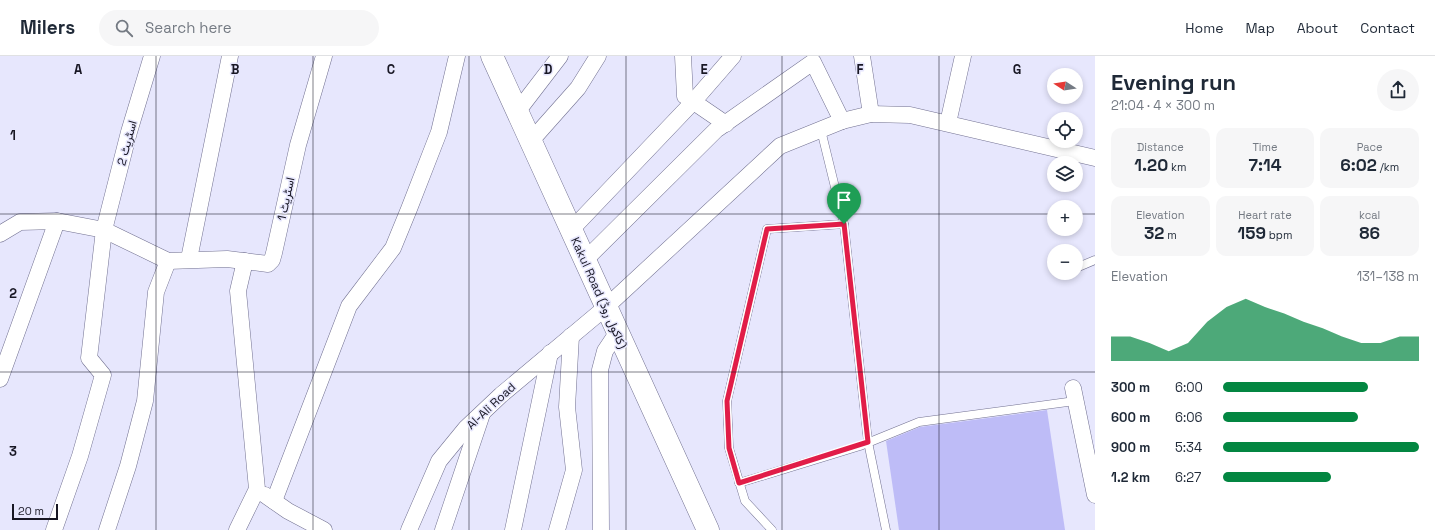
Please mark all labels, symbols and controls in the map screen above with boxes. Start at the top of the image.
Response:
search box [99,10,379,46]
text: Milers [20,15,75,40]
icon: search [113,17,135,39]
text: Search here [145,18,232,37]
text: Home [1185,19,1223,37]
text: Map [1245,19,1275,37]
text: About [1297,19,1338,37]
text: Contact [1360,19,1415,37]
text: A [74,61,83,78]
text: B [231,61,240,78]
text: C [387,61,395,78]
text: D [544,61,553,78]
text: E [700,61,708,78]
text: F [857,61,864,78]
text: G [1013,61,1021,78]
north arrow [1047,68,1083,104]
map controls [1047,68,1083,280]
text: Evening run [1111,68,1236,96]
button: share [1377,69,1419,111]
text: 21:04 · 4 × 300 m [1111,97,1215,114]
button: locate [1047,112,1083,148]
street label: اسٹریٹ 2 [113,119,141,167]
text: 1 [10,127,16,144]
text: Distance [1137,140,1184,154]
text: Time [1252,140,1278,154]
text: Pace [1357,140,1383,154]
text: 1.20 [1134,154,1168,176]
text: 7:14 [1249,154,1281,176]
text: 6:02 [1340,154,1377,176]
button: layers [1047,156,1083,192]
text: km [1168,160,1186,174]
text: /km [1377,160,1399,174]
street label: اسٹریٹ 1 [274,176,298,222]
pin [827,183,861,224]
icon: arrive [833,189,855,211]
button: + [1047,200,1083,236]
text: Elevation [1136,208,1184,222]
text: Heart rate [1238,208,1292,222]
text: kcal [1359,208,1380,222]
text: 32 [1144,222,1164,244]
text: 159 [1238,222,1266,244]
text: 86 [1359,222,1380,244]
text: m [1164,228,1177,242]
text: bpm [1266,228,1292,242]
street label: Kakul Road (کاکول روڈ) [567,235,631,351]
button: − [1047,244,1083,280]
text: Elevation [1111,268,1168,285]
text: 131–138 m [1357,268,1419,285]
text: 2 [9,285,17,302]
street label: Al-Ali Road [463,379,519,433]
text: 300 m [1111,379,1150,396]
text: 6:00 [1175,379,1203,396]
text: 600 m [1111,409,1150,426]
text: 6:06 [1175,409,1203,426]
text: 900 m [1111,439,1150,456]
text: 5:34 [1175,439,1202,456]
text: 3 [9,443,17,460]
text: 1.2 km [1111,469,1150,486]
text: 6:27 [1175,469,1201,486]
scale bar [12,502,58,521]
text: 20 m [18,504,44,518]

